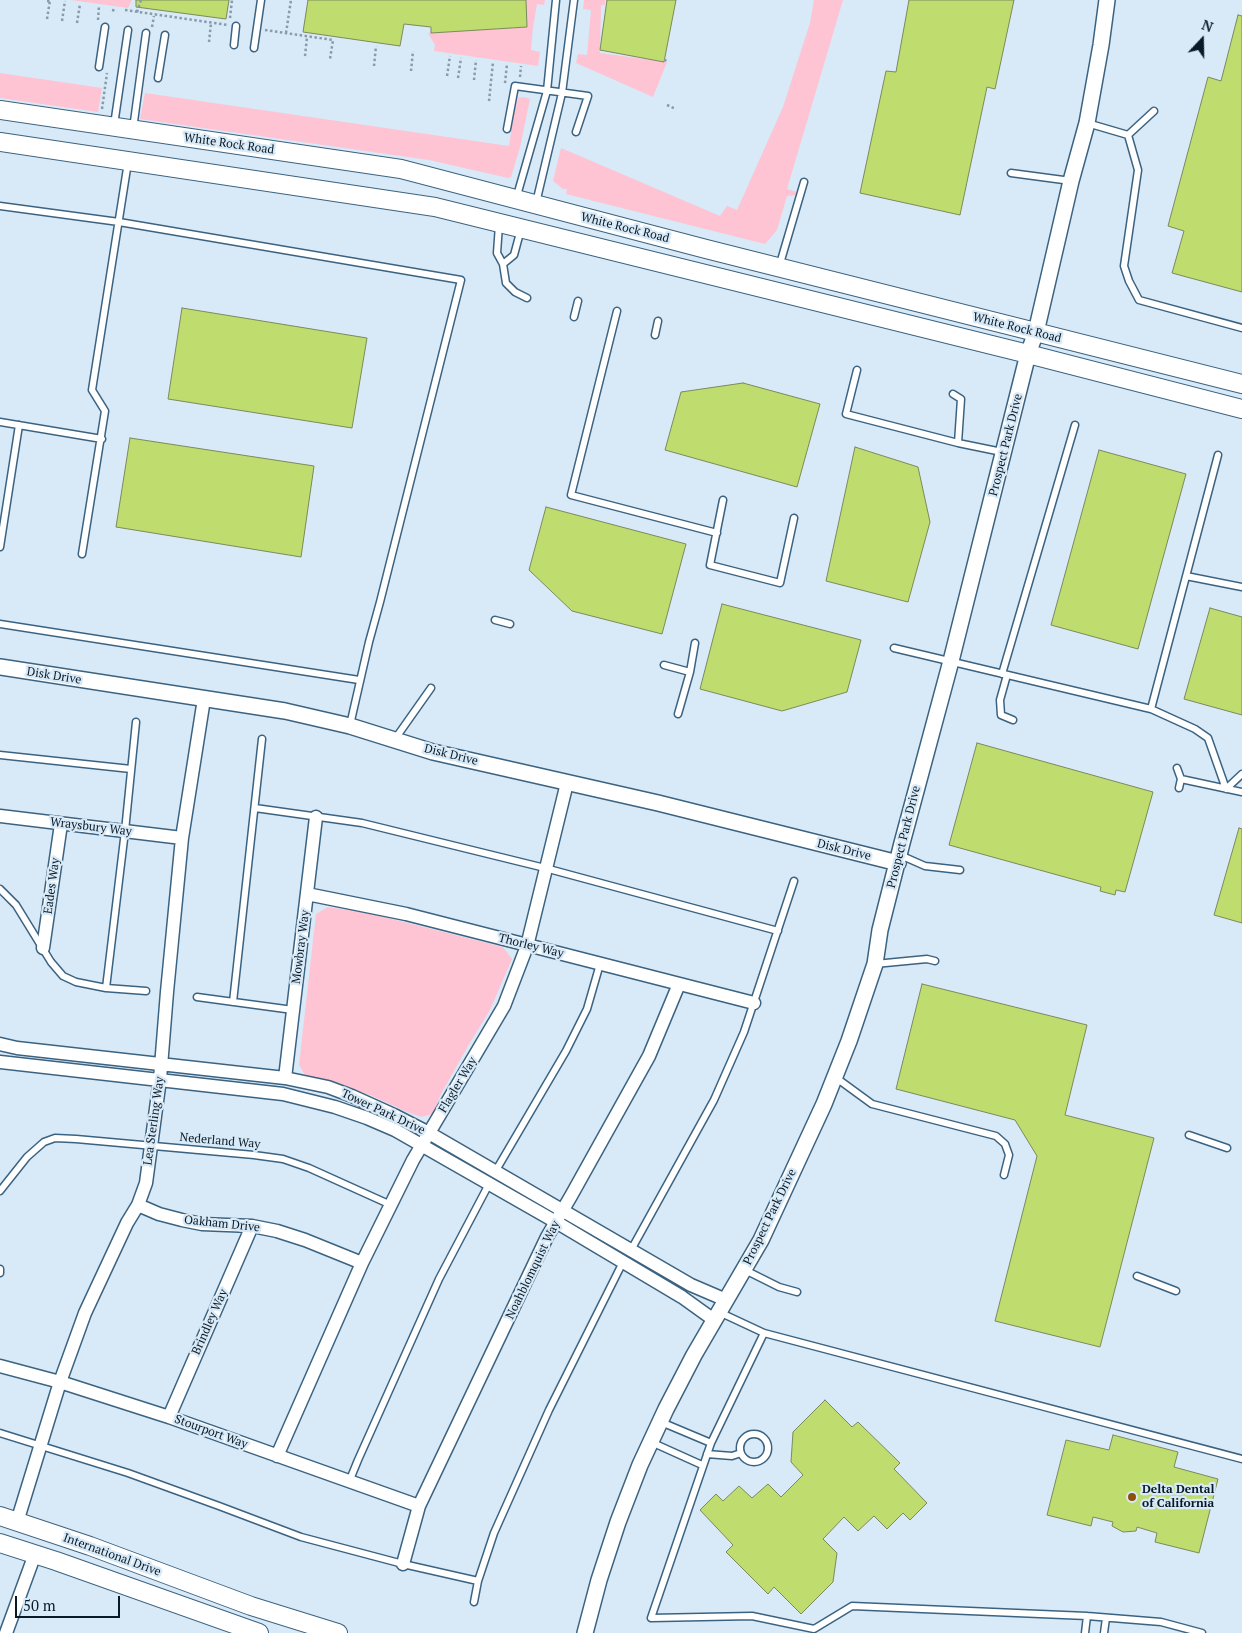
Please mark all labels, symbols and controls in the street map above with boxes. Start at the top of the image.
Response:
north arrow [1177,15,1227,65]
text: N [1199,15,1216,36]
street label: White Rock Road [183,131,275,157]
street label: White Rock Road [579,210,671,246]
street label: White Rock Road [971,310,1063,346]
street label: Prospect Park Drive [986,392,1026,498]
street label: Disk Drive [26,665,82,687]
street label: Disk Drive [423,741,479,769]
street label: Prospect Park Drive [884,784,924,890]
street label: Wraysbury Way [49,815,133,839]
street label: Disk Drive [816,836,872,864]
street label: Eades Way [41,857,63,915]
street label: Mowbray Way [289,909,313,985]
street label: Thorley Way [497,931,565,961]
street label: Flagler Way [436,1055,480,1115]
street label: Lea Sterling Way [141,1076,167,1166]
street label: Tower Park Drive [339,1086,427,1138]
street label: Nederland Way [179,1130,261,1152]
street label: Prospect Park Drive [741,1167,799,1267]
street label: Oakham Drive [183,1213,261,1235]
street label: Noahblomquist Way [503,1218,563,1322]
street label: Brindley Way [189,1287,231,1357]
street label: Stourport Way [172,1412,250,1452]
place label: Delta Dental of California [1142,1483,1214,1511]
marker: Delta Dental of California [1126,1491,1138,1503]
street label: International Drive [61,1531,163,1579]
scale bar [18,1586,122,1618]
text: 50 m [23,1595,56,1615]

